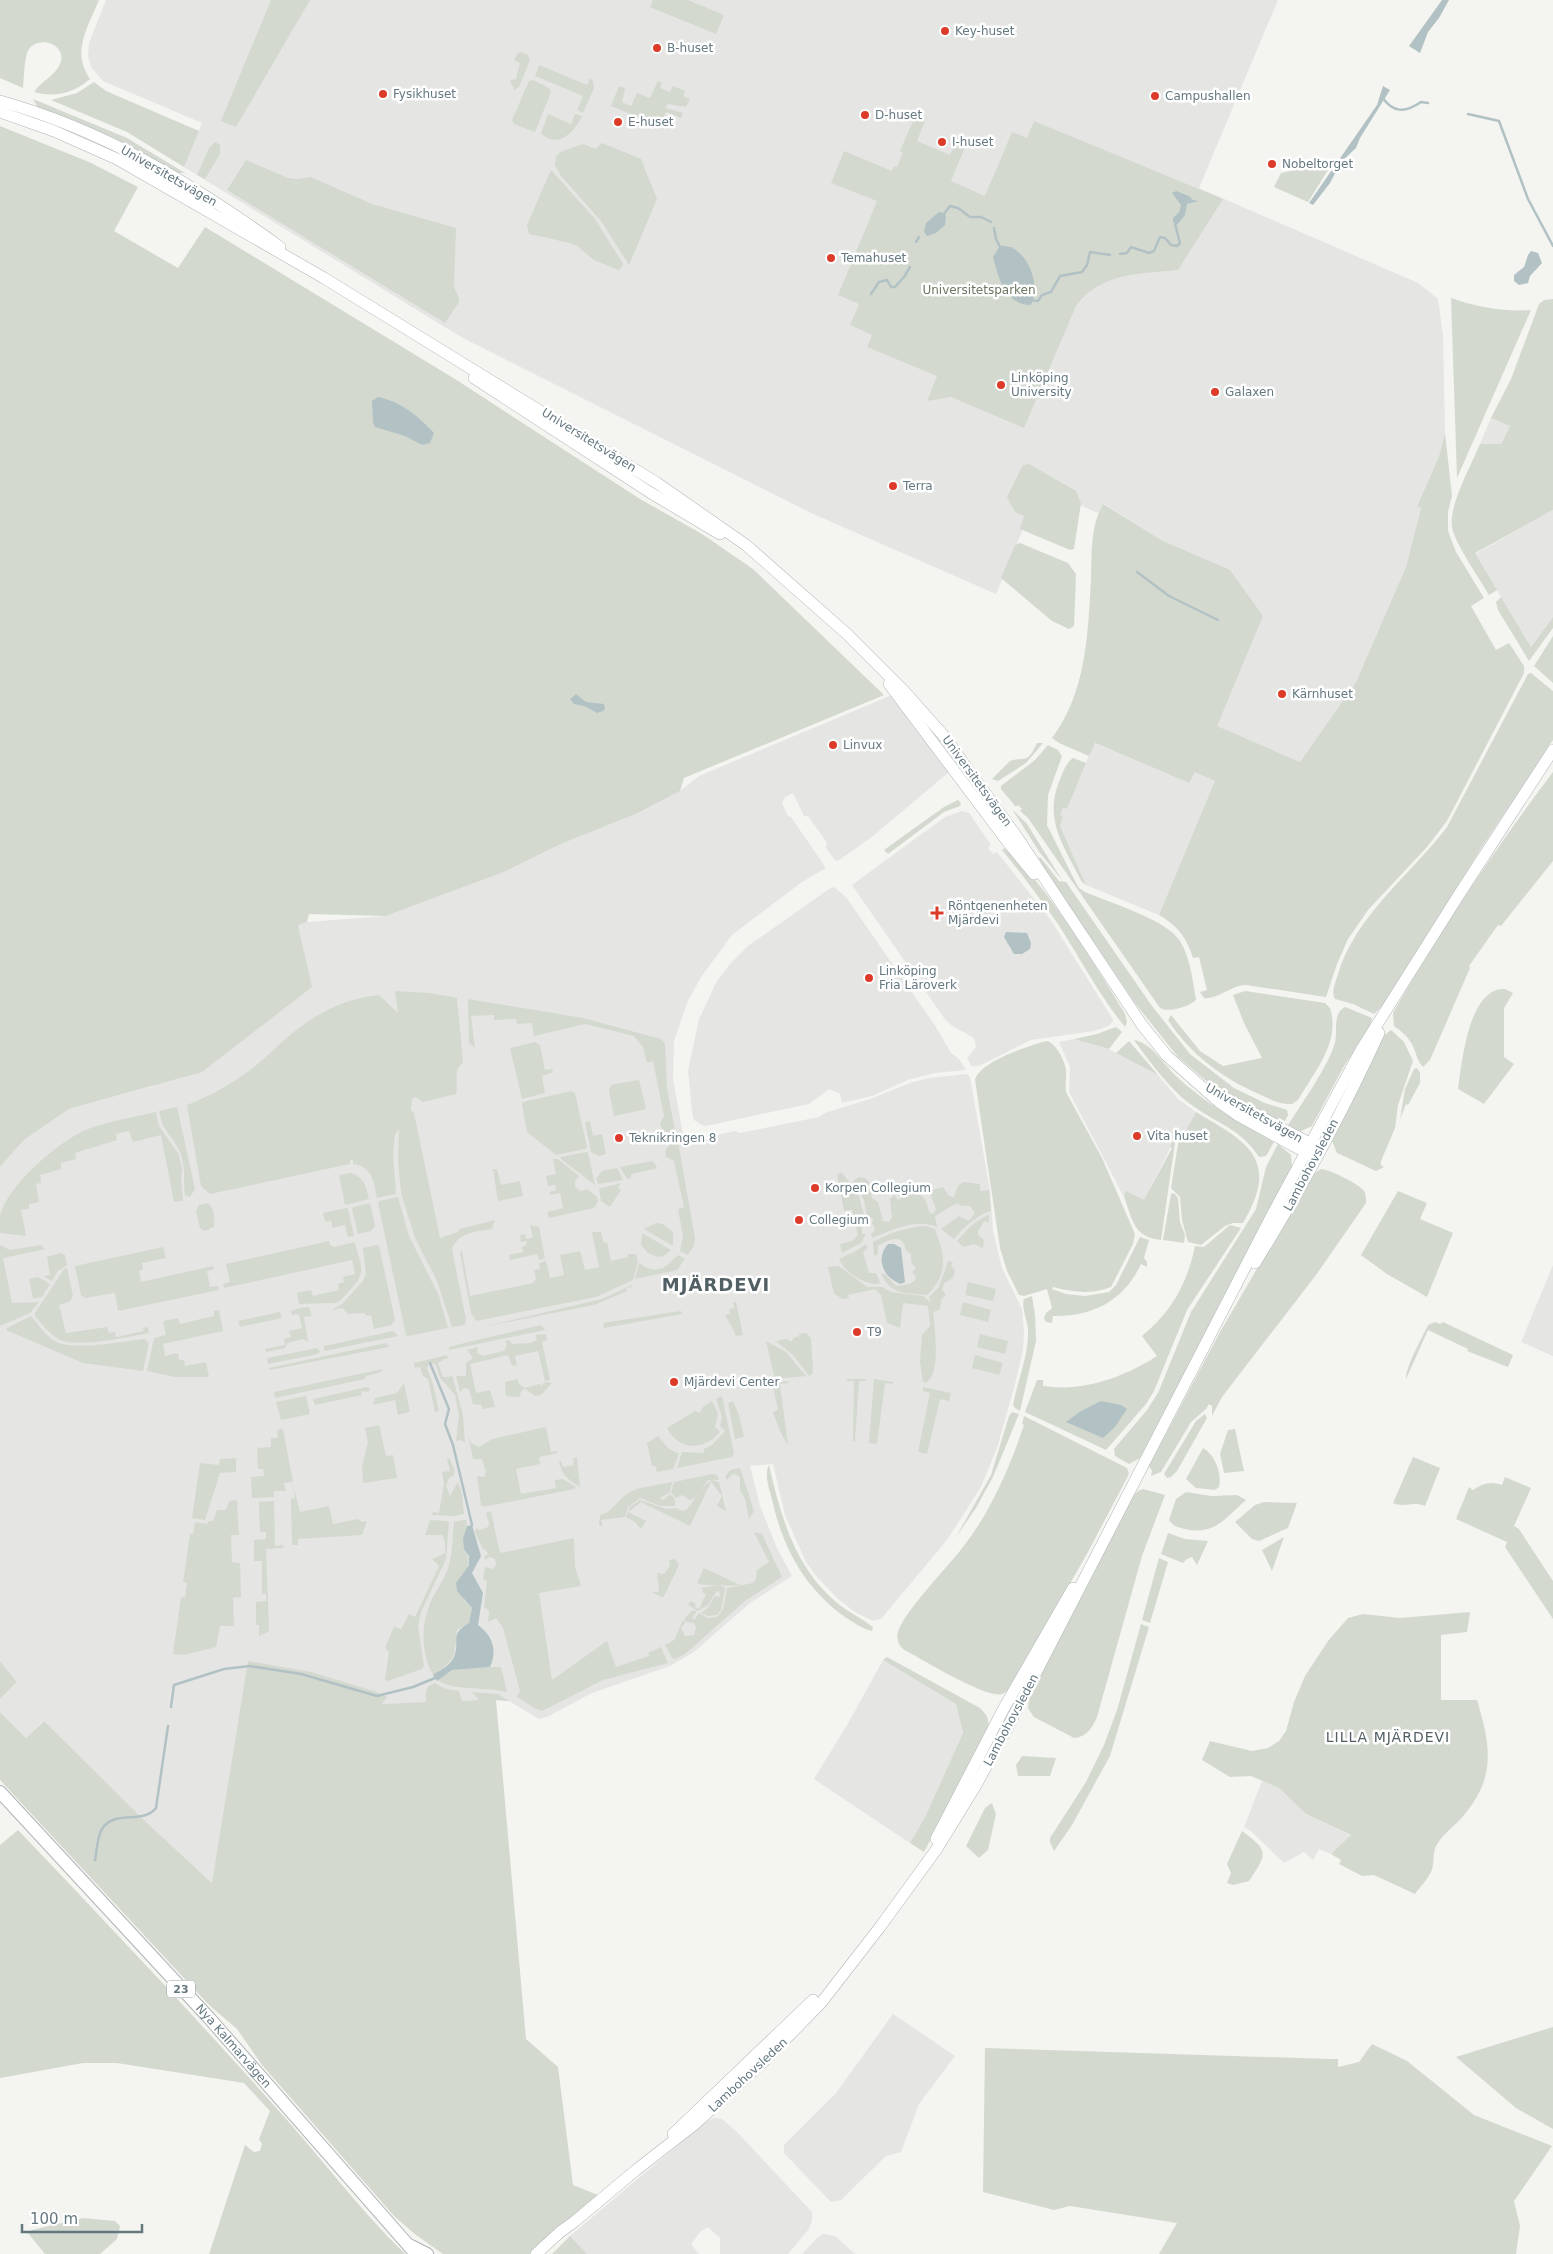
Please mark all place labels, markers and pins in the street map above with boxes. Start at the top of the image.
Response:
place label: Key-huset [955,24,1015,38]
marker: Key-huset [939,25,951,37]
place label: B-huset [667,41,713,55]
marker: B-huset [651,42,663,54]
place label: Fysikhuset [393,87,456,101]
marker: Fysikhuset [377,88,389,100]
place label: Campushallen [1165,89,1251,103]
marker: Campushallen [1149,90,1161,102]
place label: D-huset [875,108,922,122]
marker: D-huset [859,109,871,121]
place label: E-huset [628,115,674,129]
marker: E-huset [612,116,624,128]
place label: I-huset [952,135,994,149]
marker: I-huset [936,136,948,148]
place label: Nobeltorget [1282,157,1353,171]
marker: Nobeltorget [1266,158,1278,170]
place label: Temahuset [840,251,907,265]
marker: Temahuset [825,252,837,264]
place label: Linköping University [1011,371,1072,399]
marker: Linköping University [995,379,1007,391]
place label: Galaxen [1225,385,1274,399]
marker: Galaxen [1209,386,1221,398]
place label: Terra [902,479,933,493]
marker: Terra [887,480,899,492]
place label: Kärnhuset [1292,687,1353,701]
marker: Kärnhuset [1276,688,1288,700]
place label: Linvux [843,738,882,752]
marker: Linvux [827,739,839,751]
place label: Röntgenenheten Mjärdevi [948,899,1048,927]
marker: Röntgenenheten Mjärdevi [930,906,944,920]
place label: Linköping Fria Läroverk [879,964,957,992]
marker: Linköping Fria Läroverk [863,972,875,984]
place label: Vita huset [1147,1129,1208,1143]
marker: Vita huset [1131,1130,1143,1142]
place label: Teknikringen 8 [628,1131,716,1145]
marker: Teknikringen 8 [613,1132,625,1144]
place label: Korpen Collegium [825,1181,931,1195]
marker: Korpen Collegium [809,1182,821,1194]
place label: Collegium [809,1213,869,1227]
marker: Collegium [793,1214,805,1226]
place label: T9 [866,1325,882,1339]
marker: T9 [851,1326,863,1338]
place label: Mjärdevi Center [684,1375,779,1389]
marker: Mjärdevi Center [668,1376,680,1388]

